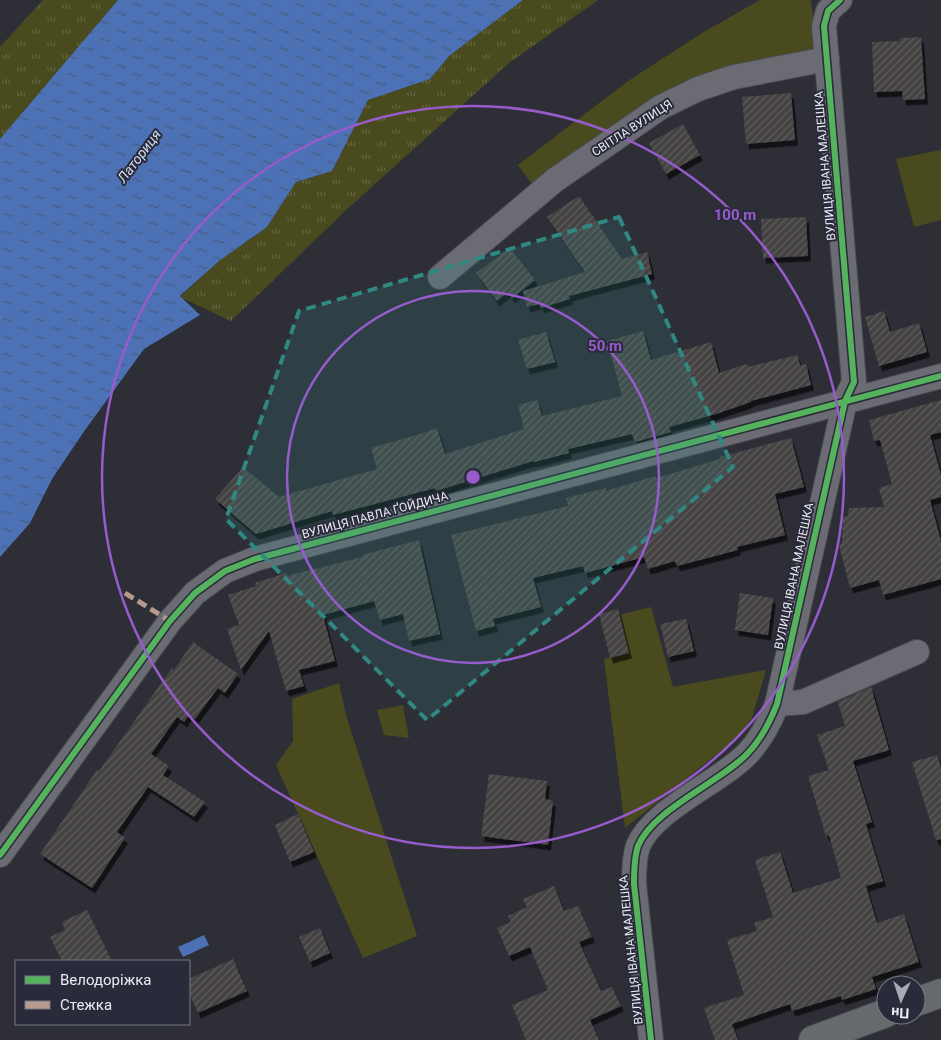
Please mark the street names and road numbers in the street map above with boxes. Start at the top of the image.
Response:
street label: ВУЛИЦЯ ІВАНА МАЛЕШКА [811,91,839,241]
street label: СВІТЛА ВУЛИЦЯ [589,97,675,159]
street label: ВУЛИЦЯ ПАВЛА ҐОЙДИЧА [300,488,450,541]
street label: ВУЛИЦЯ ІВАНА МАЛЕШКА [772,501,816,651]
street label: ВУЛИЦЯ ІВАНА МАЛЕШКА [616,875,646,1025]

